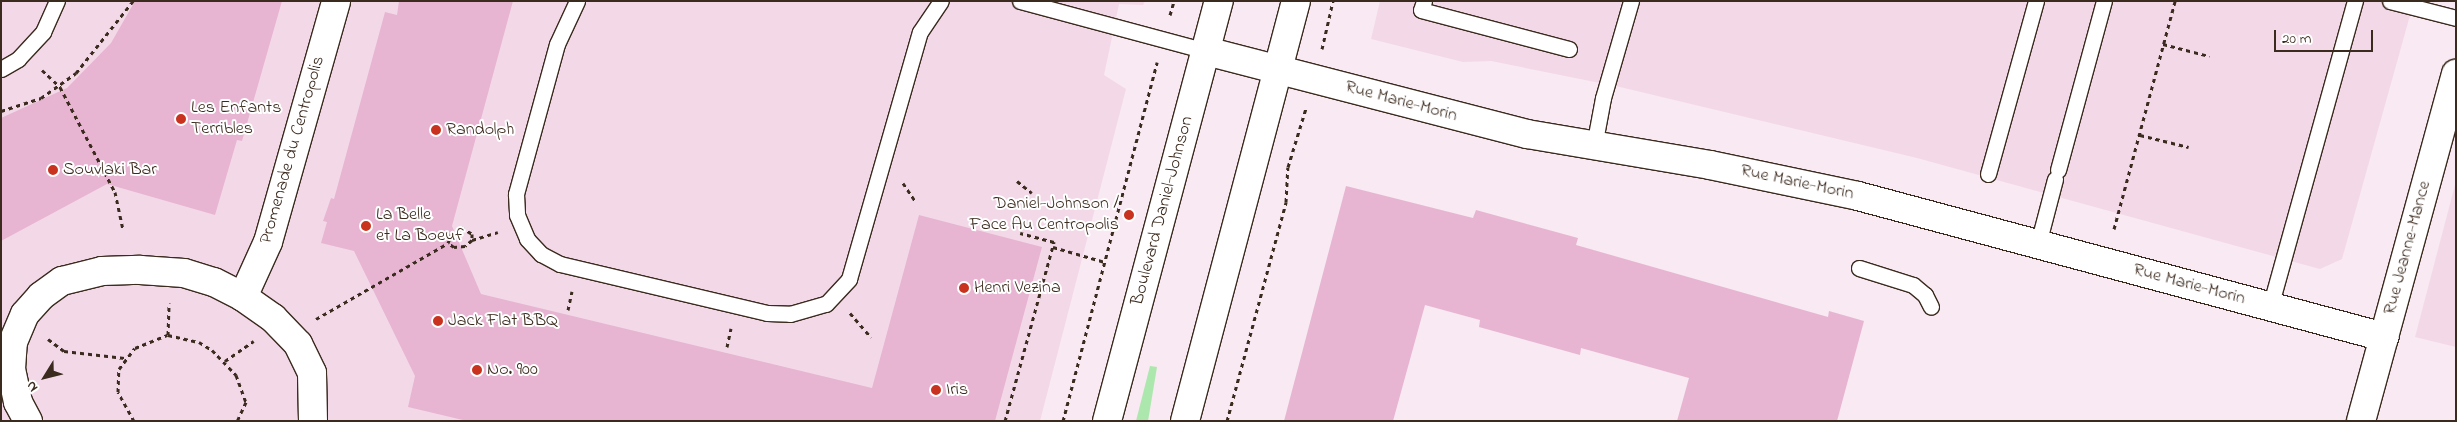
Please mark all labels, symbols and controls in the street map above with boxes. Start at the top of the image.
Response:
scale bar [2277,20,2376,52]
text: 20 m [2282,28,2311,50]
street label: Promenade du Centropolis [256,54,330,246]
street label: Rue Marie-Morin [1343,77,1459,127]
place label: Les Enfants Terribles [191,98,281,140]
marker: Les Enfants Terribles [175,113,187,125]
street label: Boulevard Daniel-Johnson [1127,114,1199,308]
place label: Randolph [446,119,514,141]
marker: Randolph [430,124,442,136]
place label: Souvlaki Bar [63,159,157,181]
street label: Rue Marie-Morin [1739,160,1855,206]
marker: Souvlaki Bar [47,164,59,176]
street label: Rue Jeanne-Mance [2380,179,2436,317]
place label: Daniel-Johnson / Face Au Centropolis [969,194,1119,236]
place label: La Belle et La Boeuf [376,205,464,248]
marker: Daniel-Johnson / Face Au Centropolis [1123,209,1135,221]
marker: La Belle et La Boeuf [360,220,372,232]
street label: Rue Marie-Morin [2131,260,2247,310]
place label: Henri Vezina [974,277,1061,299]
marker: Henri Vezina [958,282,970,294]
place label: Jack Flat BBQ [448,310,558,332]
marker: Jack Flat BBQ [432,315,444,327]
north arrow [20,352,70,402]
place label: No. 900 [487,359,538,381]
marker: No. 900 [471,364,483,376]
text: N [21,376,44,396]
place label: Iris [946,379,968,401]
marker: Iris [930,384,942,396]

